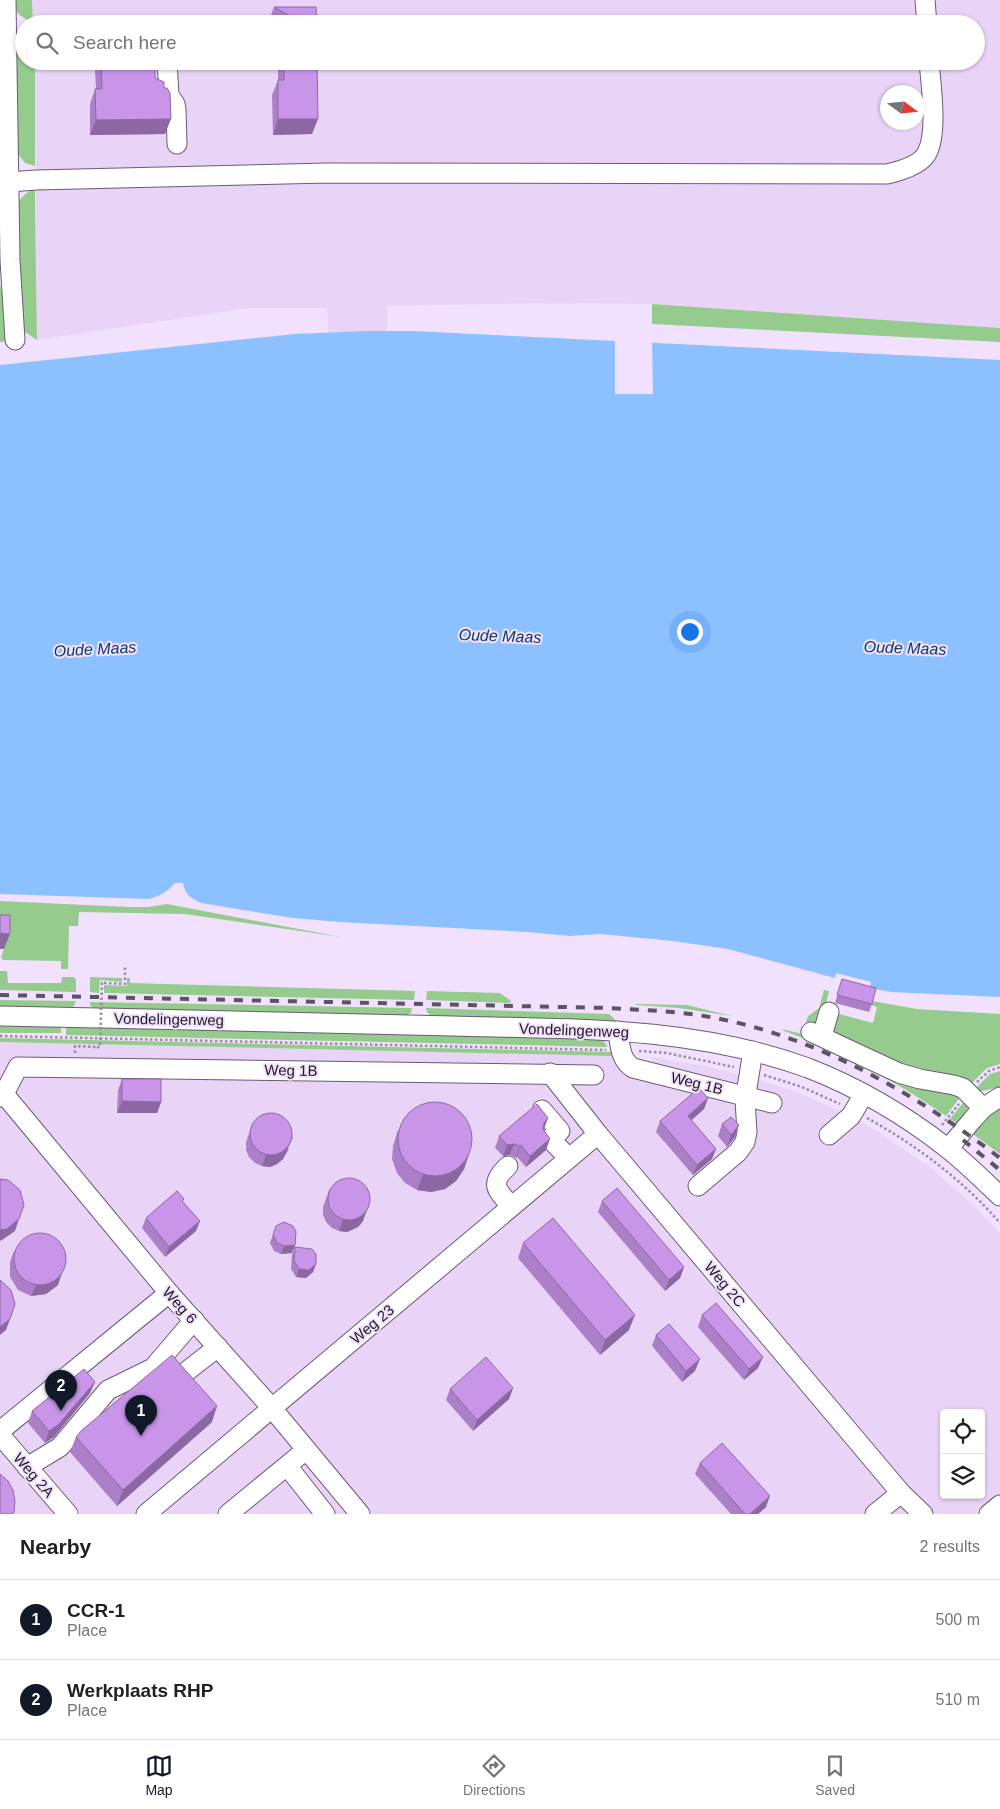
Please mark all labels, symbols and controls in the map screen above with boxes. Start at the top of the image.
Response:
search box [15,15,985,70]
icon: search [33,29,61,57]
text: Search here [73,32,177,53]
north arrow [880,85,925,130]
your location [677,619,703,645]
water label: Oude Maas [458,626,542,646]
water label: Oude Maas [53,638,137,660]
water label: Oude Maas [863,638,947,658]
street label: Vondelingenweg [114,1010,224,1028]
street label: Vondelingenweg [519,1020,629,1040]
street label: Weg 1B [264,1061,318,1079]
street label: Weg 1B [669,1068,725,1098]
street label: Weg 2C [701,1258,749,1310]
street label: Weg 6 [159,1283,201,1327]
street label: Weg 23 [347,1301,397,1347]
pin: 2 [45,1370,77,1411]
pin: 1 [125,1395,157,1436]
map controls [940,1409,985,1499]
button: locate [940,1409,985,1454]
street label: Weg 2A [10,1449,58,1501]
button: layers [940,1454,985,1499]
text: Nearby [20,1535,91,1558]
text: 2 results [920,1538,980,1555]
text: CCR-1 [67,1600,125,1621]
text: 1 [32,1611,40,1628]
text: 500 m [936,1611,980,1628]
text: Place [67,1622,107,1639]
text: Werkplaats RHP [67,1680,213,1701]
text: 2 [32,1691,40,1708]
text: 510 m [936,1691,980,1708]
text: Place [67,1702,107,1719]
tab: Map [145,1752,173,1798]
tab: Directions [463,1752,525,1798]
tab: Saved [815,1752,855,1798]

